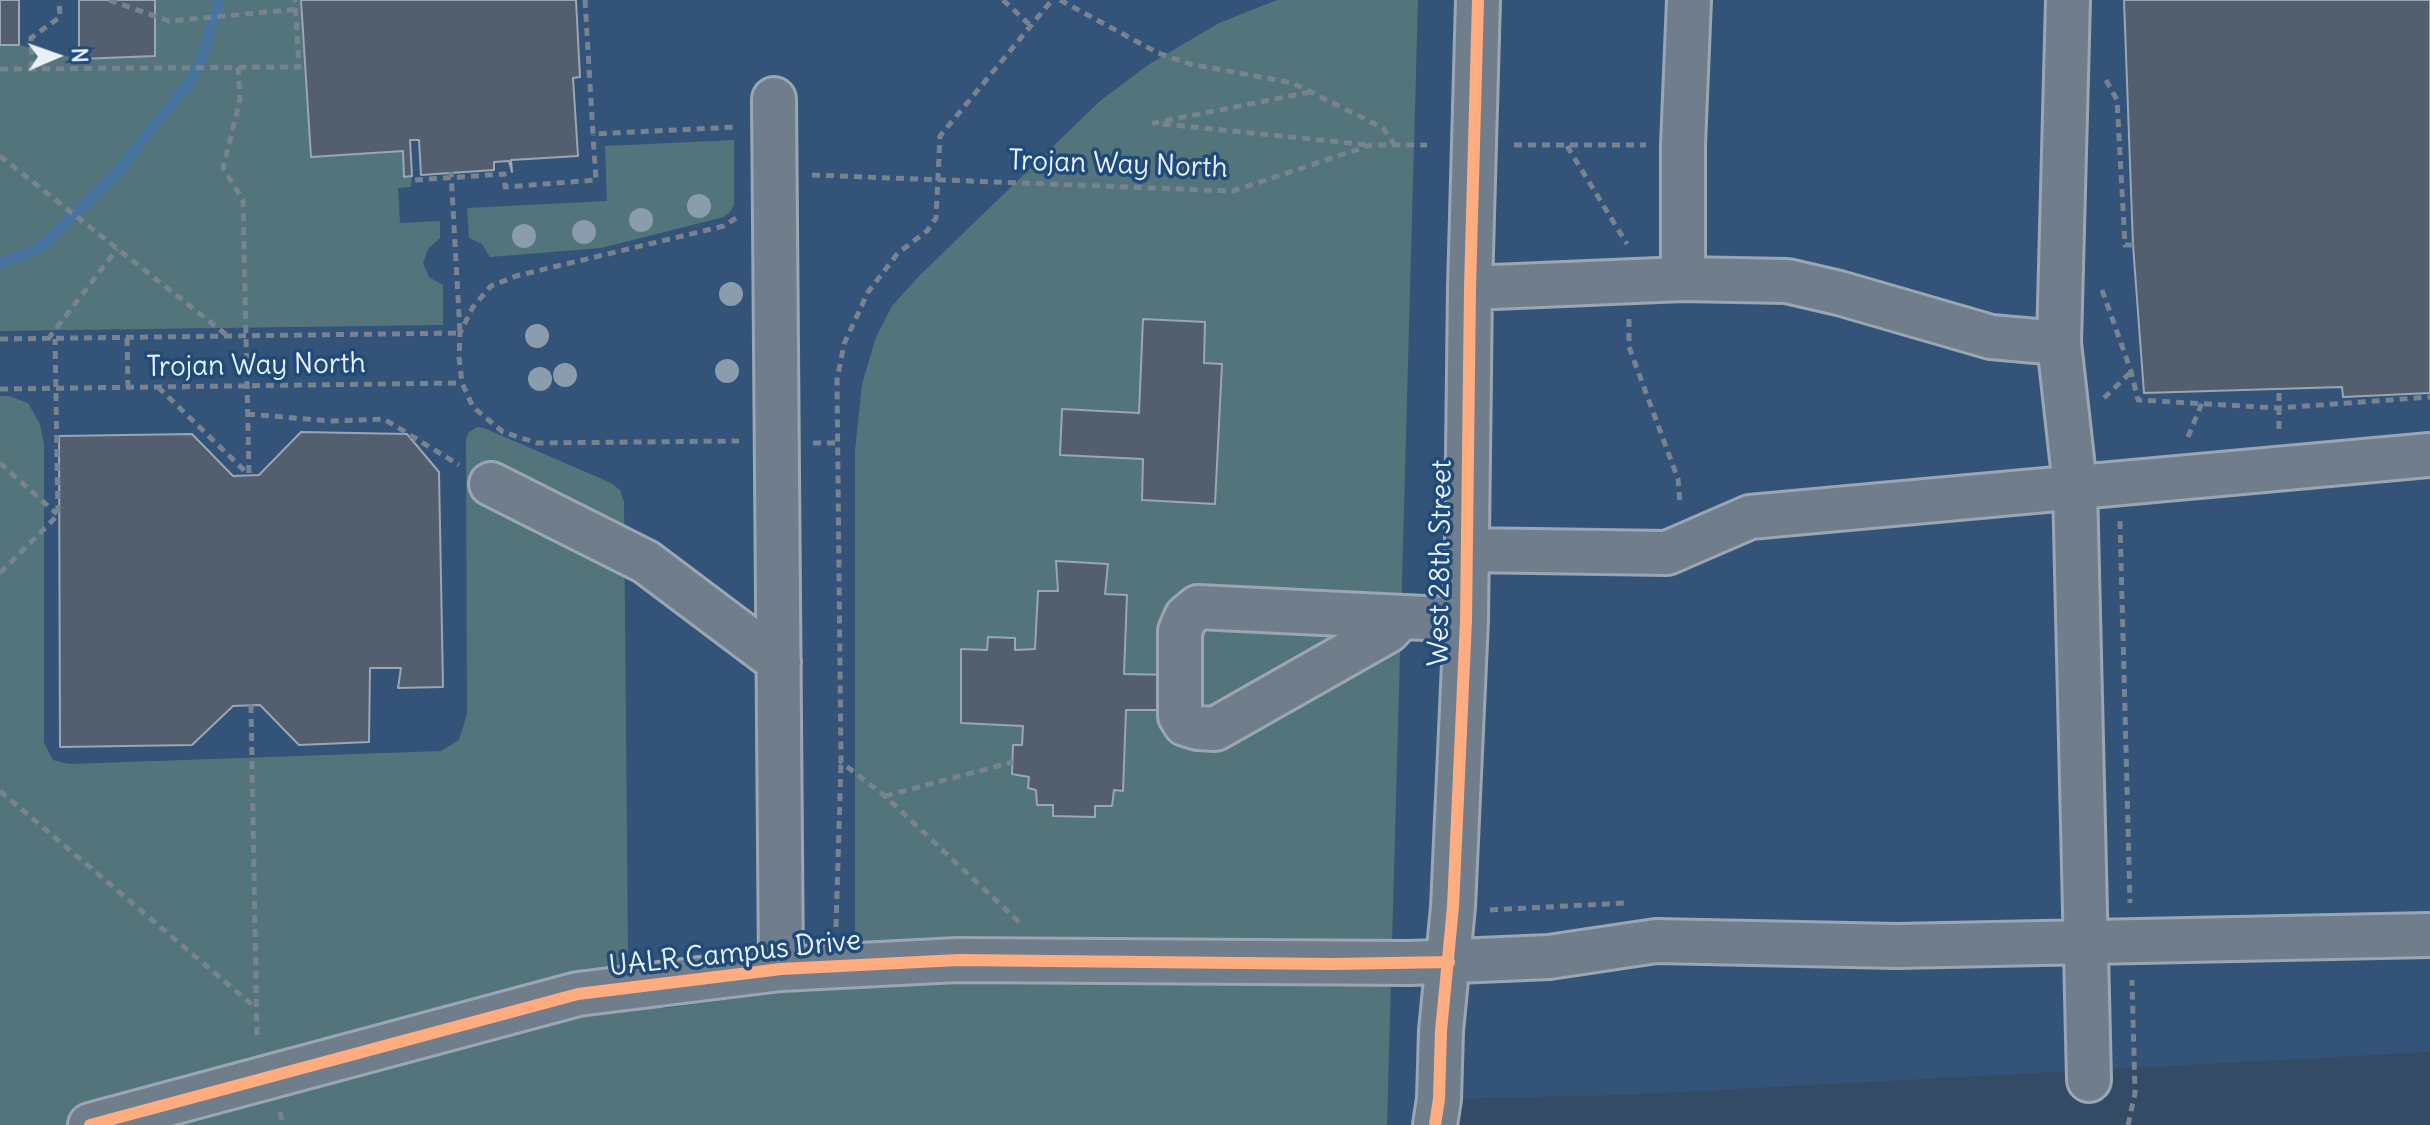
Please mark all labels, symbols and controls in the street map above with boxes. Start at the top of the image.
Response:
north arrow [16,16,96,96]
text: N [66,47,94,63]
street label: Trojan Way North [1008,144,1228,186]
street label: Trojan Way North [146,347,366,385]
street label: West 28th Street [1422,459,1460,667]
street label: UALR Campus Drive [607,924,863,984]

